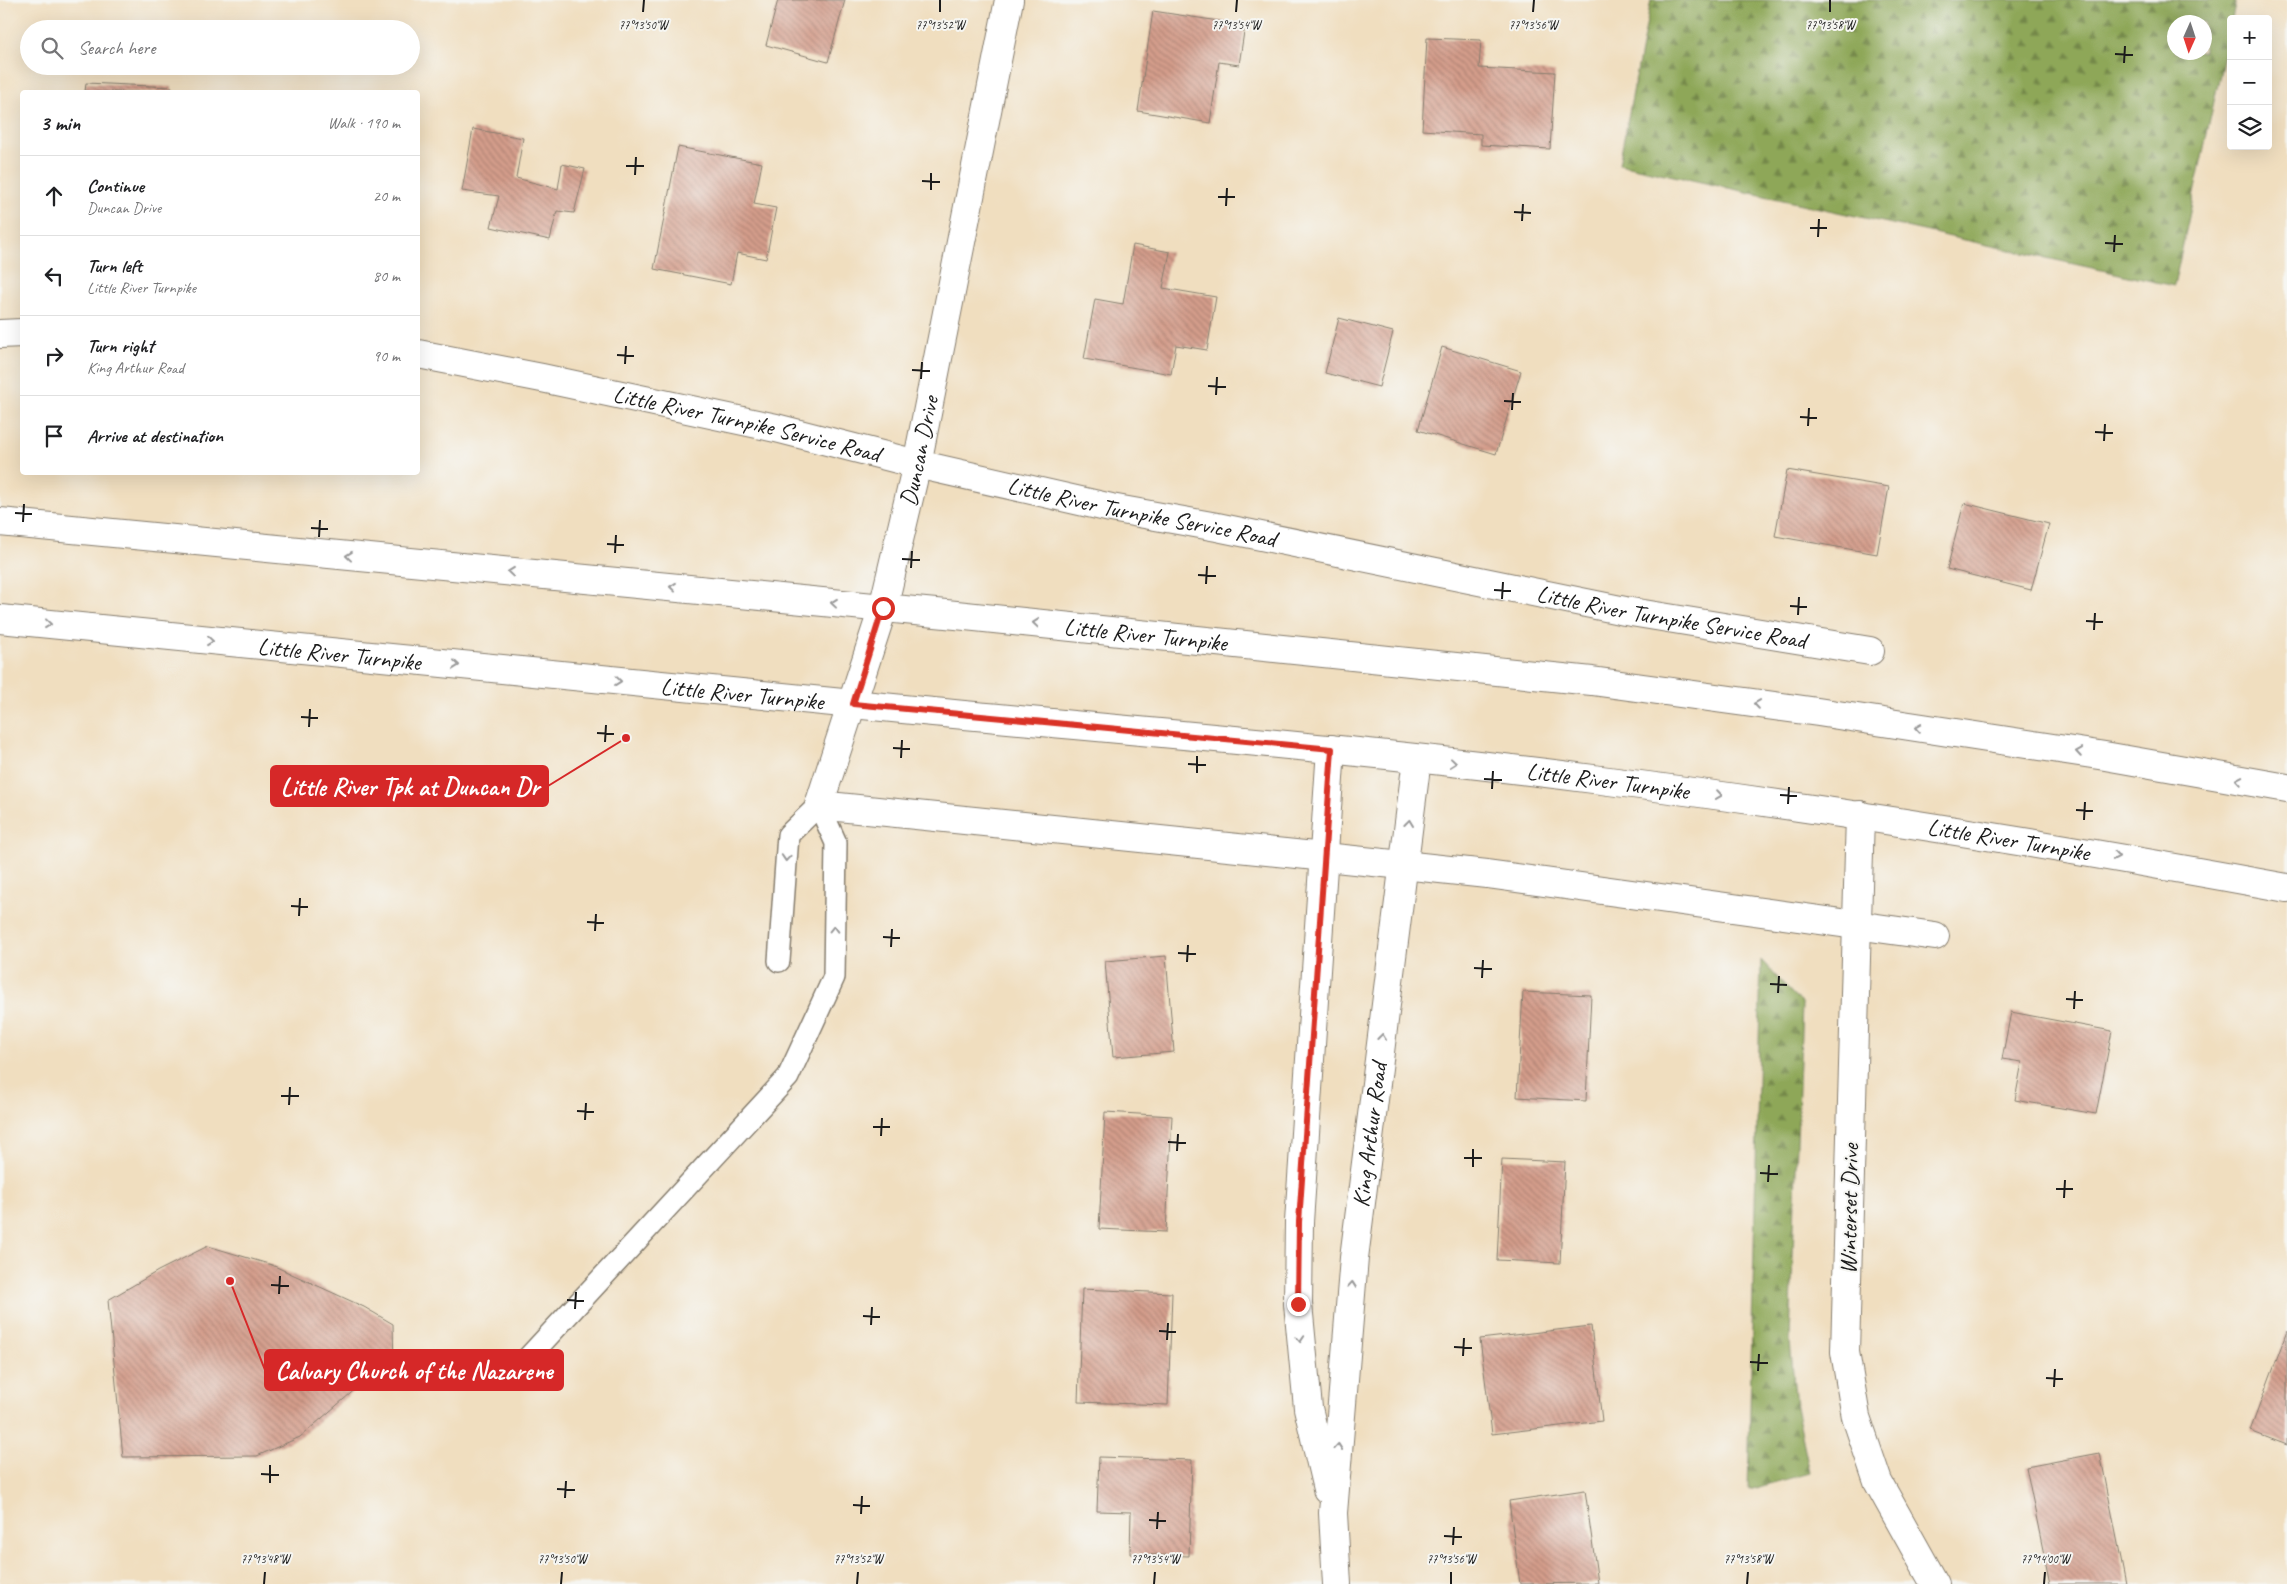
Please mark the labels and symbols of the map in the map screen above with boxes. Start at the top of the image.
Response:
north arrow [2167,15,2212,60]
text: 77°13'50"W [619,17,670,33]
text: 77°13'52"W [916,17,967,33]
text: 77°13'54"W [1212,17,1263,33]
text: 77°13'56"W [1509,17,1560,33]
text: 77°13'58"W [1806,17,1857,33]
street label: Little River Turnpike Service Road [610,379,887,470]
street label: Duncan Drive [893,392,945,509]
street label: Little River Turnpike Service Road [1005,470,1282,554]
one-way arrow [345,551,353,562]
one-way arrow [507,566,515,577]
street label: Little River Turnpike Service Road [1534,578,1812,656]
one-way arrow [668,582,676,593]
route start [872,597,895,620]
one-way arrow [830,598,838,609]
street label: Little River Turnpike [1063,611,1231,658]
one-way arrow [45,618,53,629]
one-way arrow [1032,618,1040,629]
street label: Little River Turnpike [256,631,424,678]
one-way arrow [206,635,214,646]
one-way arrow [453,660,461,671]
street label: Little River Turnpike [659,671,827,717]
one-way arrow [614,676,622,687]
one-way arrow [1753,699,1761,710]
one-way arrow [1914,723,1923,733]
one-way arrow [2074,748,2083,758]
street label: Little River Turnpike [1525,756,1693,807]
one-way arrow [1450,757,1458,768]
callout: Little River Tpk at Duncan Dr [271,766,548,806]
text: Little River Tpk at Duncan Dr [281,771,542,803]
one-way arrow [2235,775,2243,785]
one-way arrow [1715,790,1723,800]
street label: Little River Turnpike [1925,812,2094,868]
one-way arrow [1403,819,1414,827]
one-way arrow [2111,851,2120,861]
one-way arrow [781,854,792,862]
one-way arrow [829,924,840,932]
one-way arrow [1376,1032,1387,1040]
street label: King Arthur Road [1346,1058,1394,1209]
street label: Winterset Drive [1833,1141,1865,1274]
one-way arrow [1346,1280,1357,1288]
route end [1287,1293,1310,1316]
one-way arrow [1295,1336,1306,1344]
callout: Calvary Church of the Nazarene [265,1350,563,1390]
text: Calvary Church of the Nazarene [275,1355,554,1387]
one-way arrow [1332,1442,1343,1450]
text: 77°13'48"W [241,1551,292,1567]
text: 77°13'50"W [538,1551,589,1567]
text: 77°13'52"W [834,1551,885,1567]
text: 77°13'54"W [1131,1551,1182,1567]
text: 77°13'56"W [1427,1551,1478,1567]
text: 77°13'58"W [1724,1551,1775,1567]
text: 77°14'00"W [2021,1551,2072,1567]

